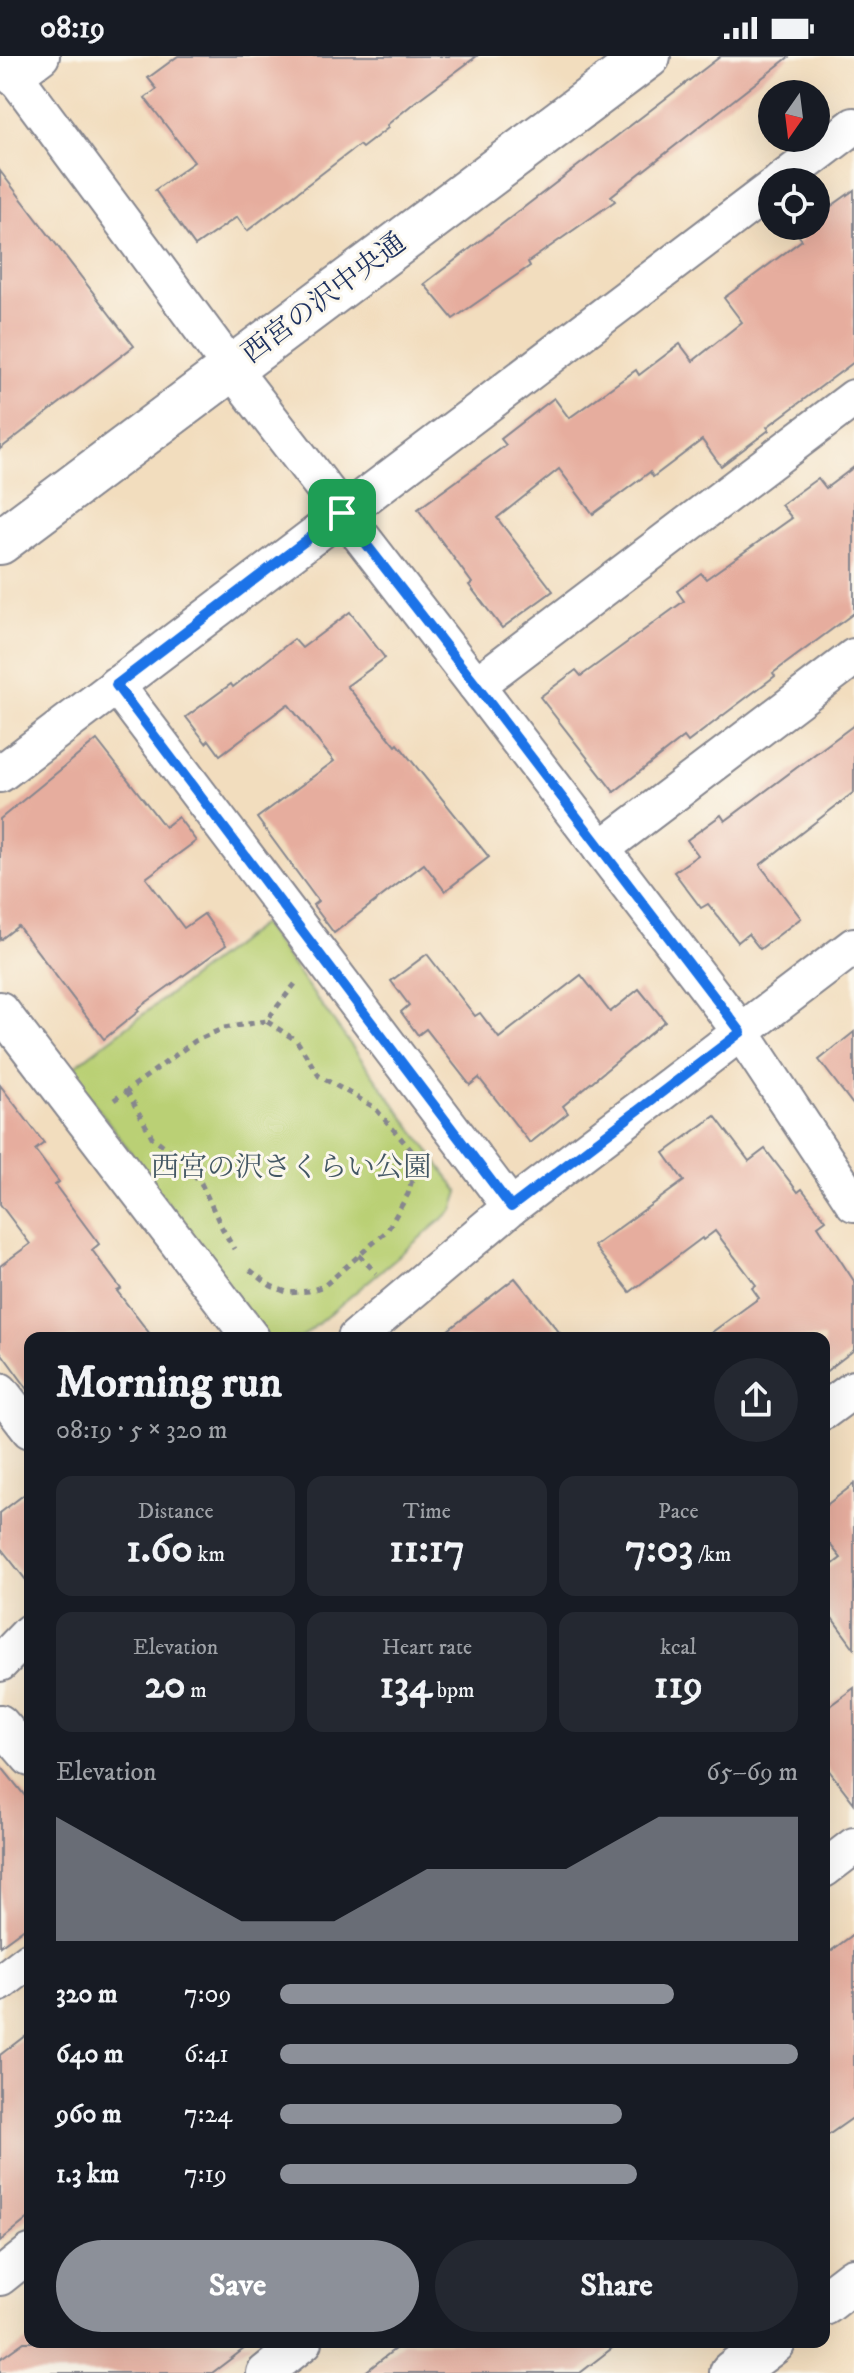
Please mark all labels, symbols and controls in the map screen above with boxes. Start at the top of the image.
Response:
text: 08:19 [40,10,105,47]
north arrow [758,80,830,152]
map controls [758,80,830,240]
button: locate [758,168,830,240]
street label: 西宮の沢中央通 [235,225,413,371]
pin [308,479,376,547]
icon: arrive [320,491,364,535]
park label: 西宮の沢さくらい公園 [151,1150,431,1185]
text: Morning run [56,1356,282,1411]
button: share [714,1358,798,1442]
text: 08:19 · 5 × 320 m [56,1414,228,1447]
text: Distance [138,1498,214,1525]
text: Time [403,1498,451,1525]
text: Pace [658,1498,699,1525]
text: 1.60 [126,1525,193,1575]
text: 11:17 [389,1525,465,1575]
text: 7:03 [625,1525,693,1575]
text: km [193,1541,225,1568]
text: /km [693,1541,731,1568]
text: Elevation [133,1634,218,1661]
text: Heart rate [382,1634,472,1661]
text: kcal [660,1634,696,1661]
text: 20 [144,1661,186,1711]
text: 134 [379,1661,432,1711]
text: 119 [654,1661,703,1711]
text: m [186,1677,207,1704]
text: bpm [432,1677,475,1704]
text: Elevation [56,1756,157,1789]
text: 65–69 m [706,1756,798,1789]
text: 320 m [56,1978,118,2011]
text: 7:09 [184,1978,231,2011]
text: 640 m [56,2038,124,2071]
text: 6:41 [184,2038,229,2071]
text: 960 m [56,2098,122,2131]
text: 7:24 [184,2098,232,2131]
text: 1.3 km [56,2158,119,2191]
text: 7:19 [184,2158,227,2191]
button: Save [56,2240,419,2332]
button: Share [435,2240,798,2332]

